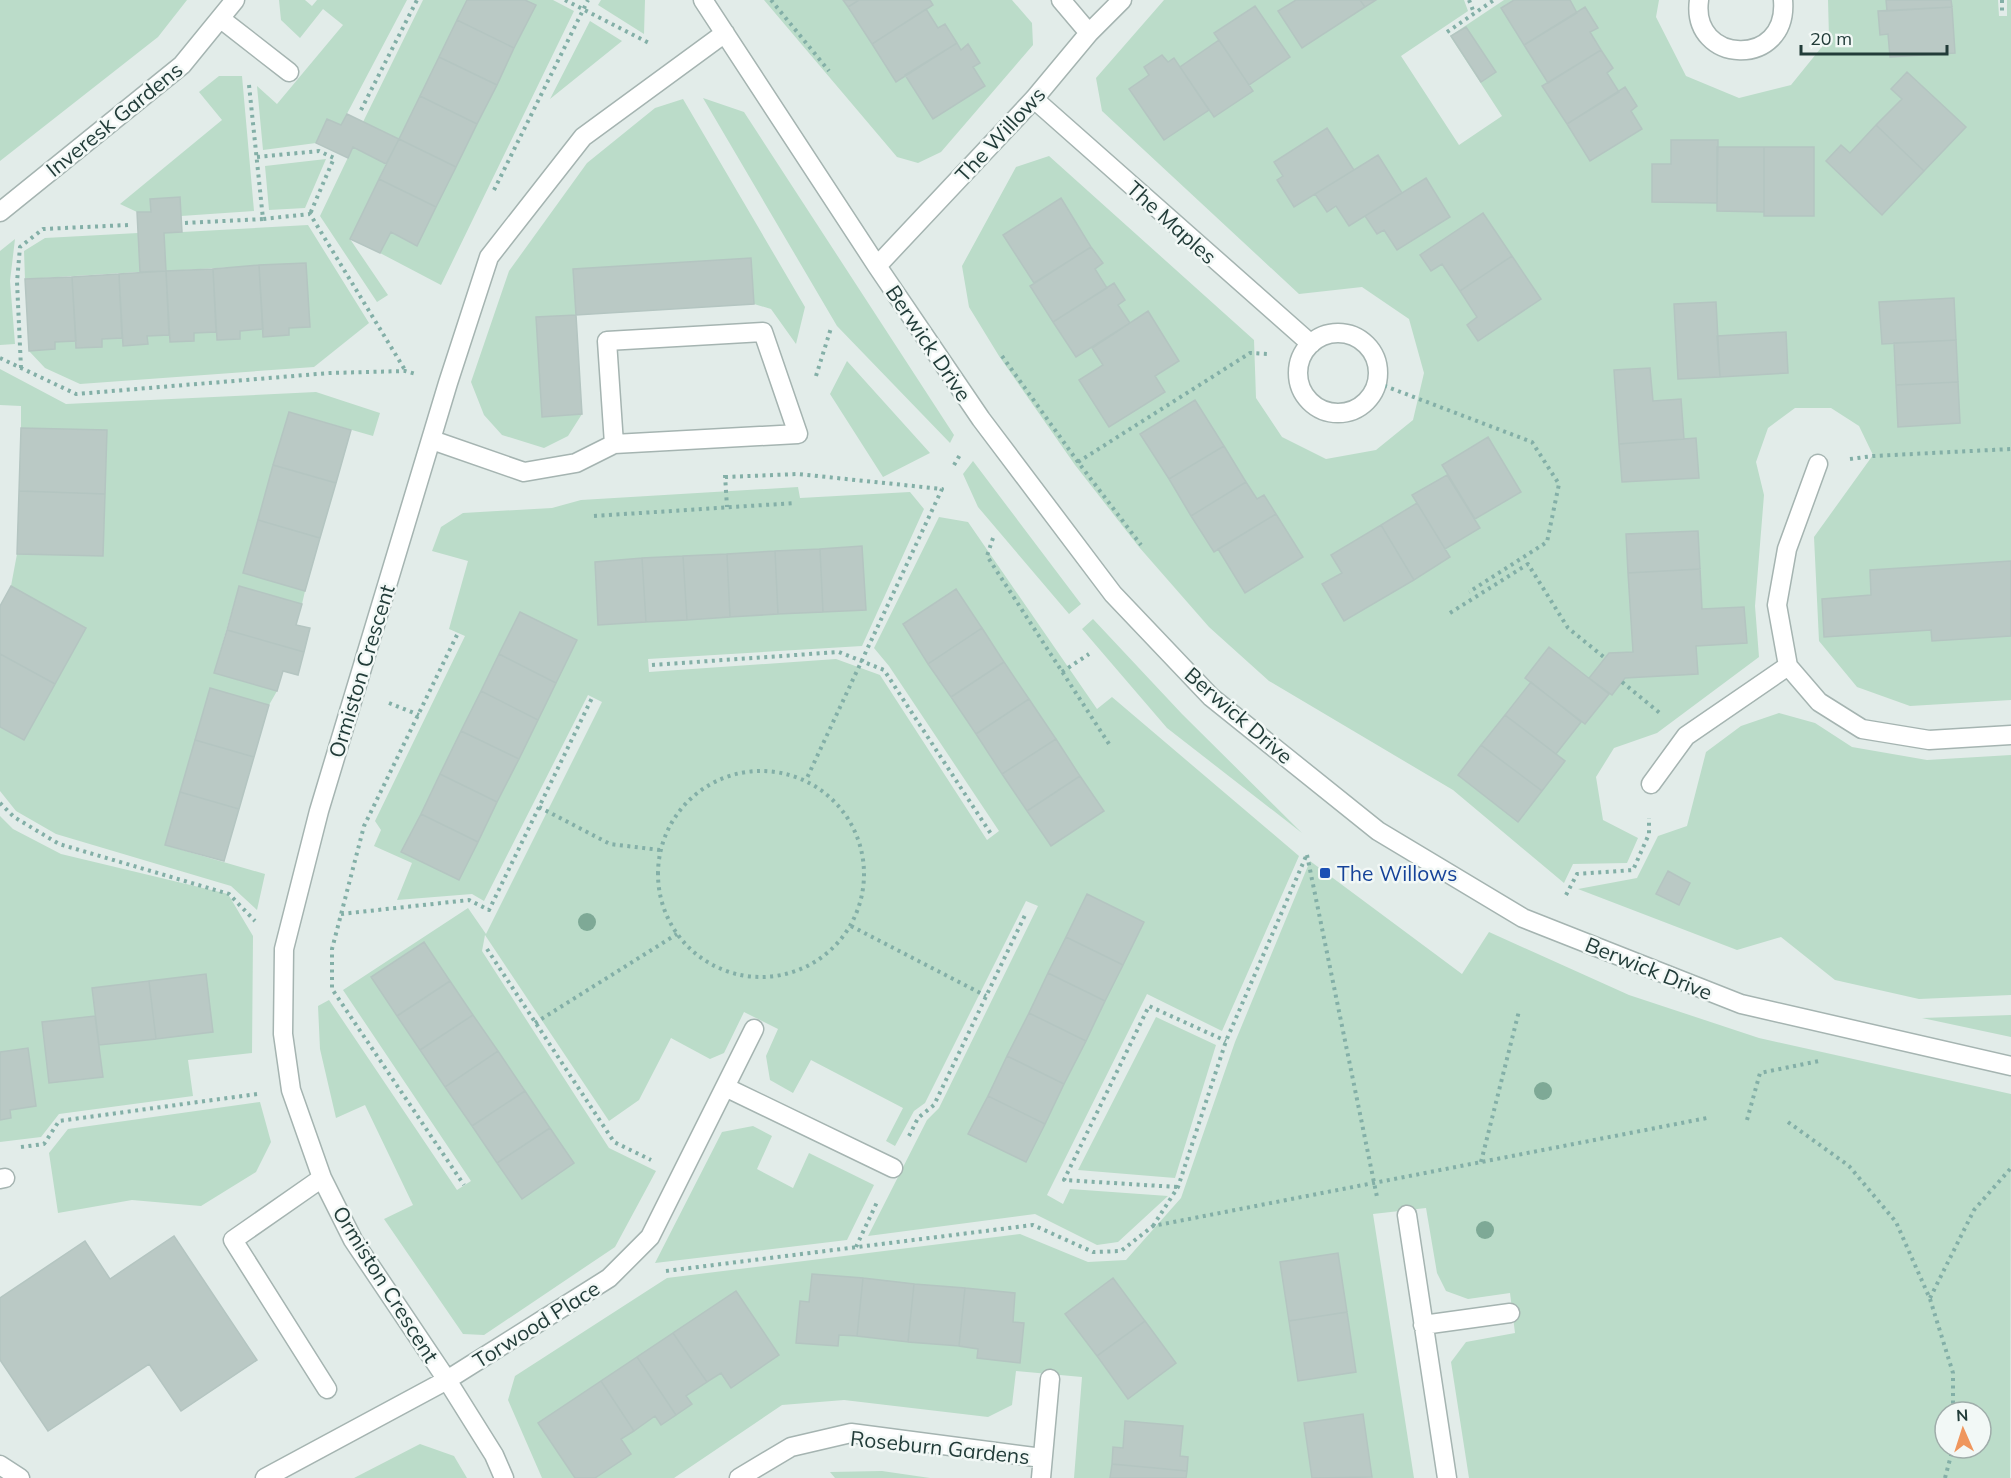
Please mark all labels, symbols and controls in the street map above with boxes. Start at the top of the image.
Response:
scale bar [1801,18,1946,56]
text: 20 m [1810,27,1852,50]
street label: Inveresk Gardens [41,56,187,182]
street label: The Willows [949,81,1051,187]
street label: The Maples [1122,175,1222,269]
street label: Berwick Drive [881,280,977,406]
street label: Ormiston Crescent [322,581,400,761]
street label: Berwick Drive [1180,661,1298,769]
place label: The Willows [1337,860,1458,886]
marker: The Willows [1318,866,1332,880]
street label: Berwick Drive [1582,931,1716,1005]
street label: Ormiston Crescent [327,1201,445,1367]
street label: Torwood Place [468,1275,604,1373]
north arrow [1933,1400,1993,1460]
text: N [1956,1405,1969,1425]
street label: Roseburn Gardens [849,1425,1031,1469]

